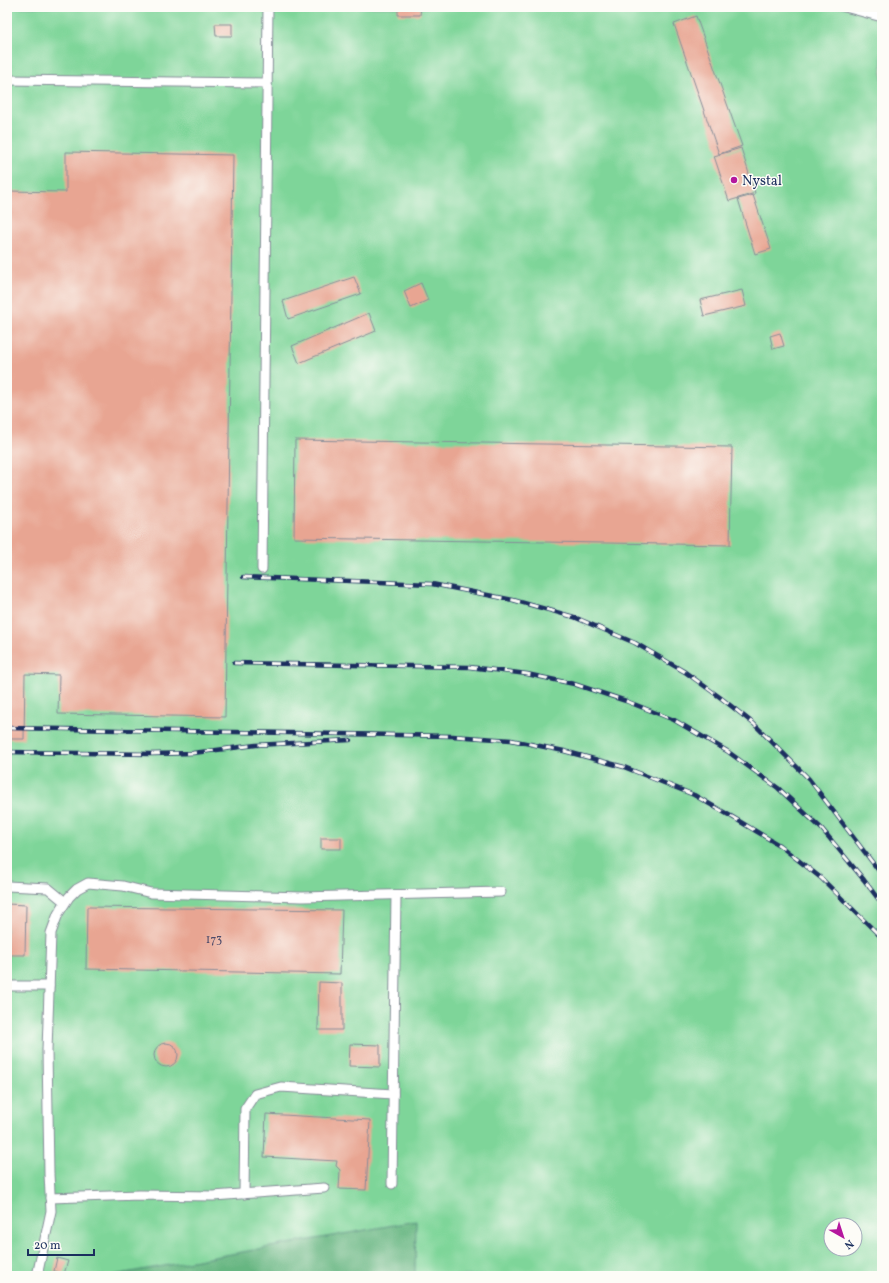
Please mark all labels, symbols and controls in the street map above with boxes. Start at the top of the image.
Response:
place label: Nystal [742,172,782,191]
marker: Nystal [729,175,739,185]
house number: 173 [206,932,222,948]
north arrow [823,1217,863,1257]
scale bar [28,1231,94,1257]
text: N [841,1235,856,1252]
text: 20 m [34,1238,61,1254]

